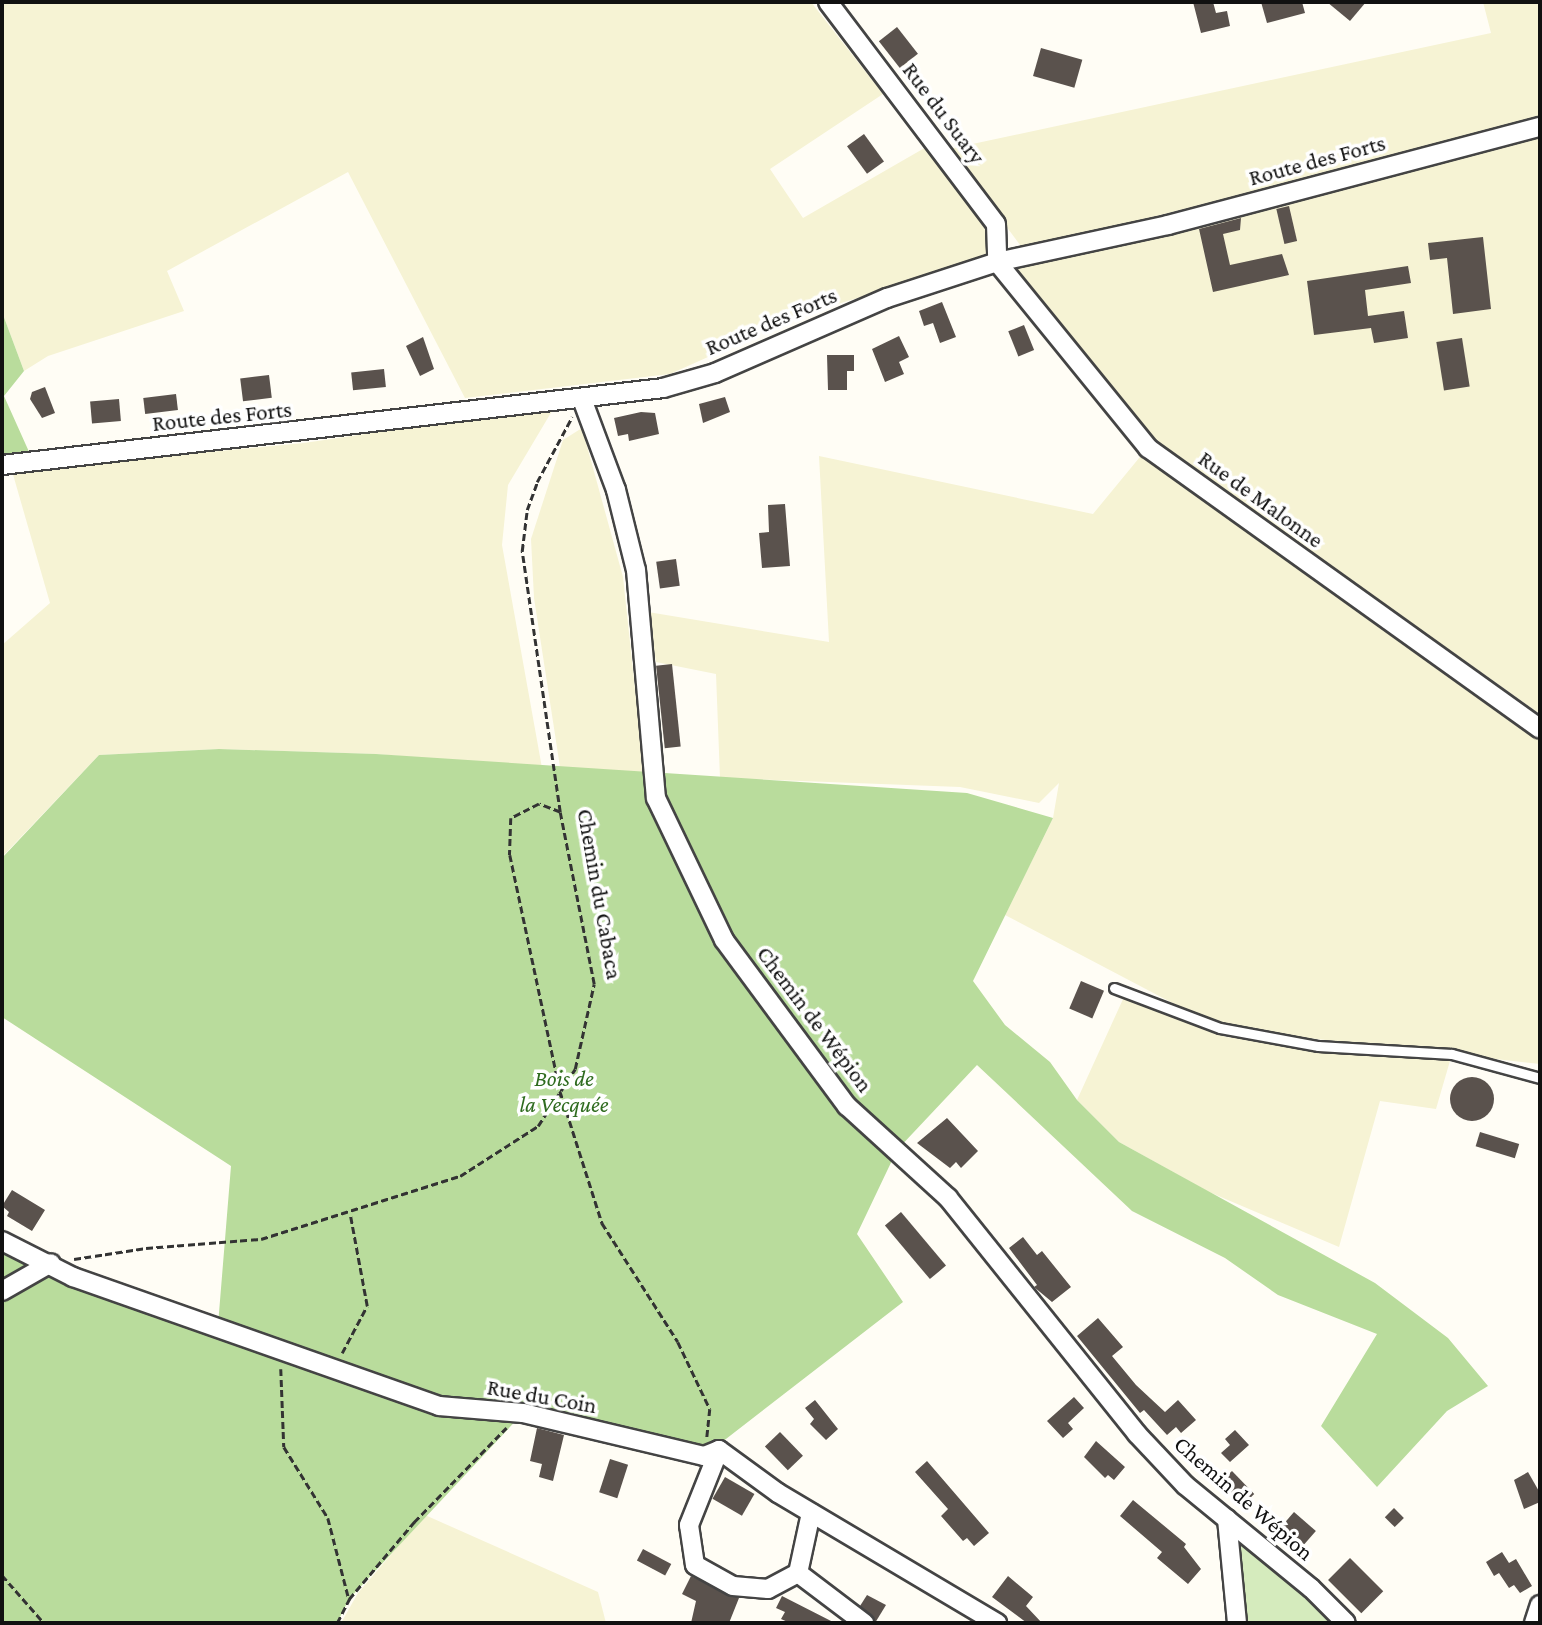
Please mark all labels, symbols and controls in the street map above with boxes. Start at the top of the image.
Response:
street label: Rue du Suary [897,57,991,169]
street label: Route des Forts [1246,129,1388,191]
street label: Route des Forts [701,281,841,361]
street label: Route des Forts [151,395,293,437]
street label: Rue de Malonne [1193,444,1329,554]
street label: Chemin du Cabaca [571,807,629,981]
street label: Chemin de Wépion [751,940,879,1098]
park label: Bois de la Vecquée [520,1064,608,1118]
street label: Rue du Coin [485,1373,599,1419]
street label: Chemin de Wépion [1169,1430,1319,1566]

